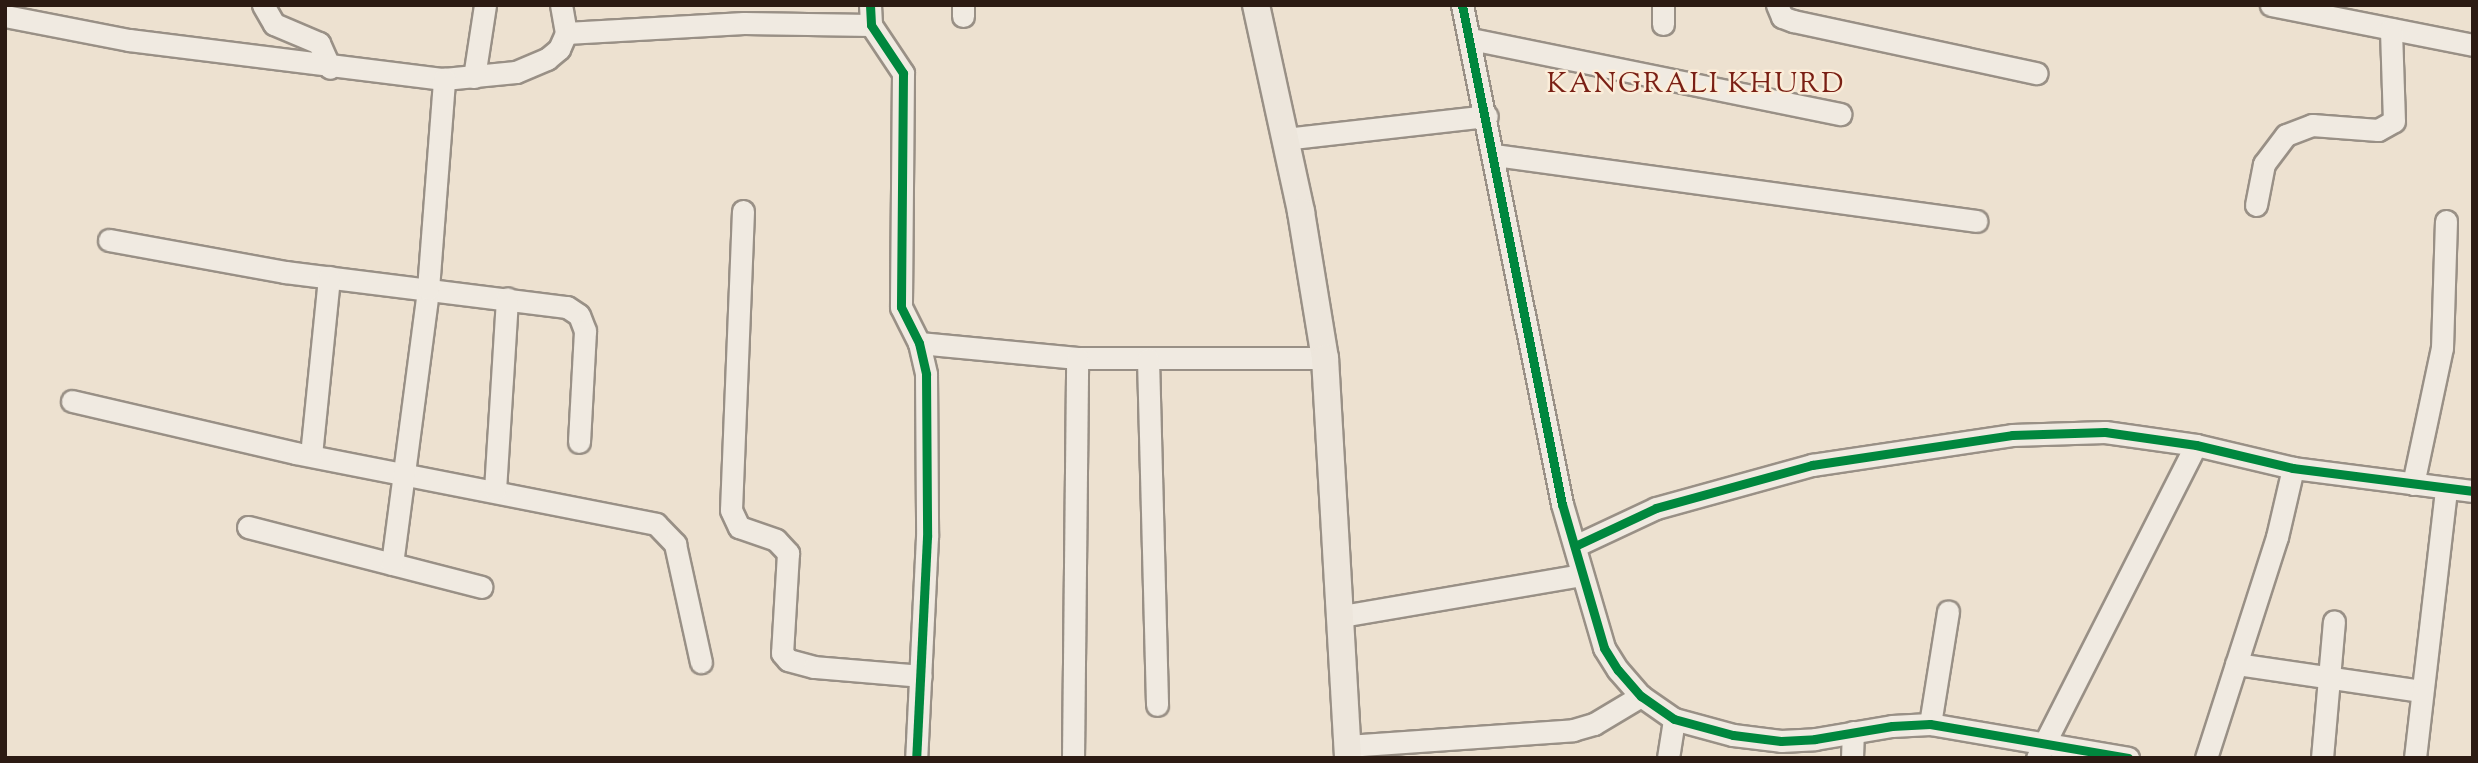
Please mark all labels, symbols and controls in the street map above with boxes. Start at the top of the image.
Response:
district label: KANGRALI KHURD [1548,68,1844,102]

